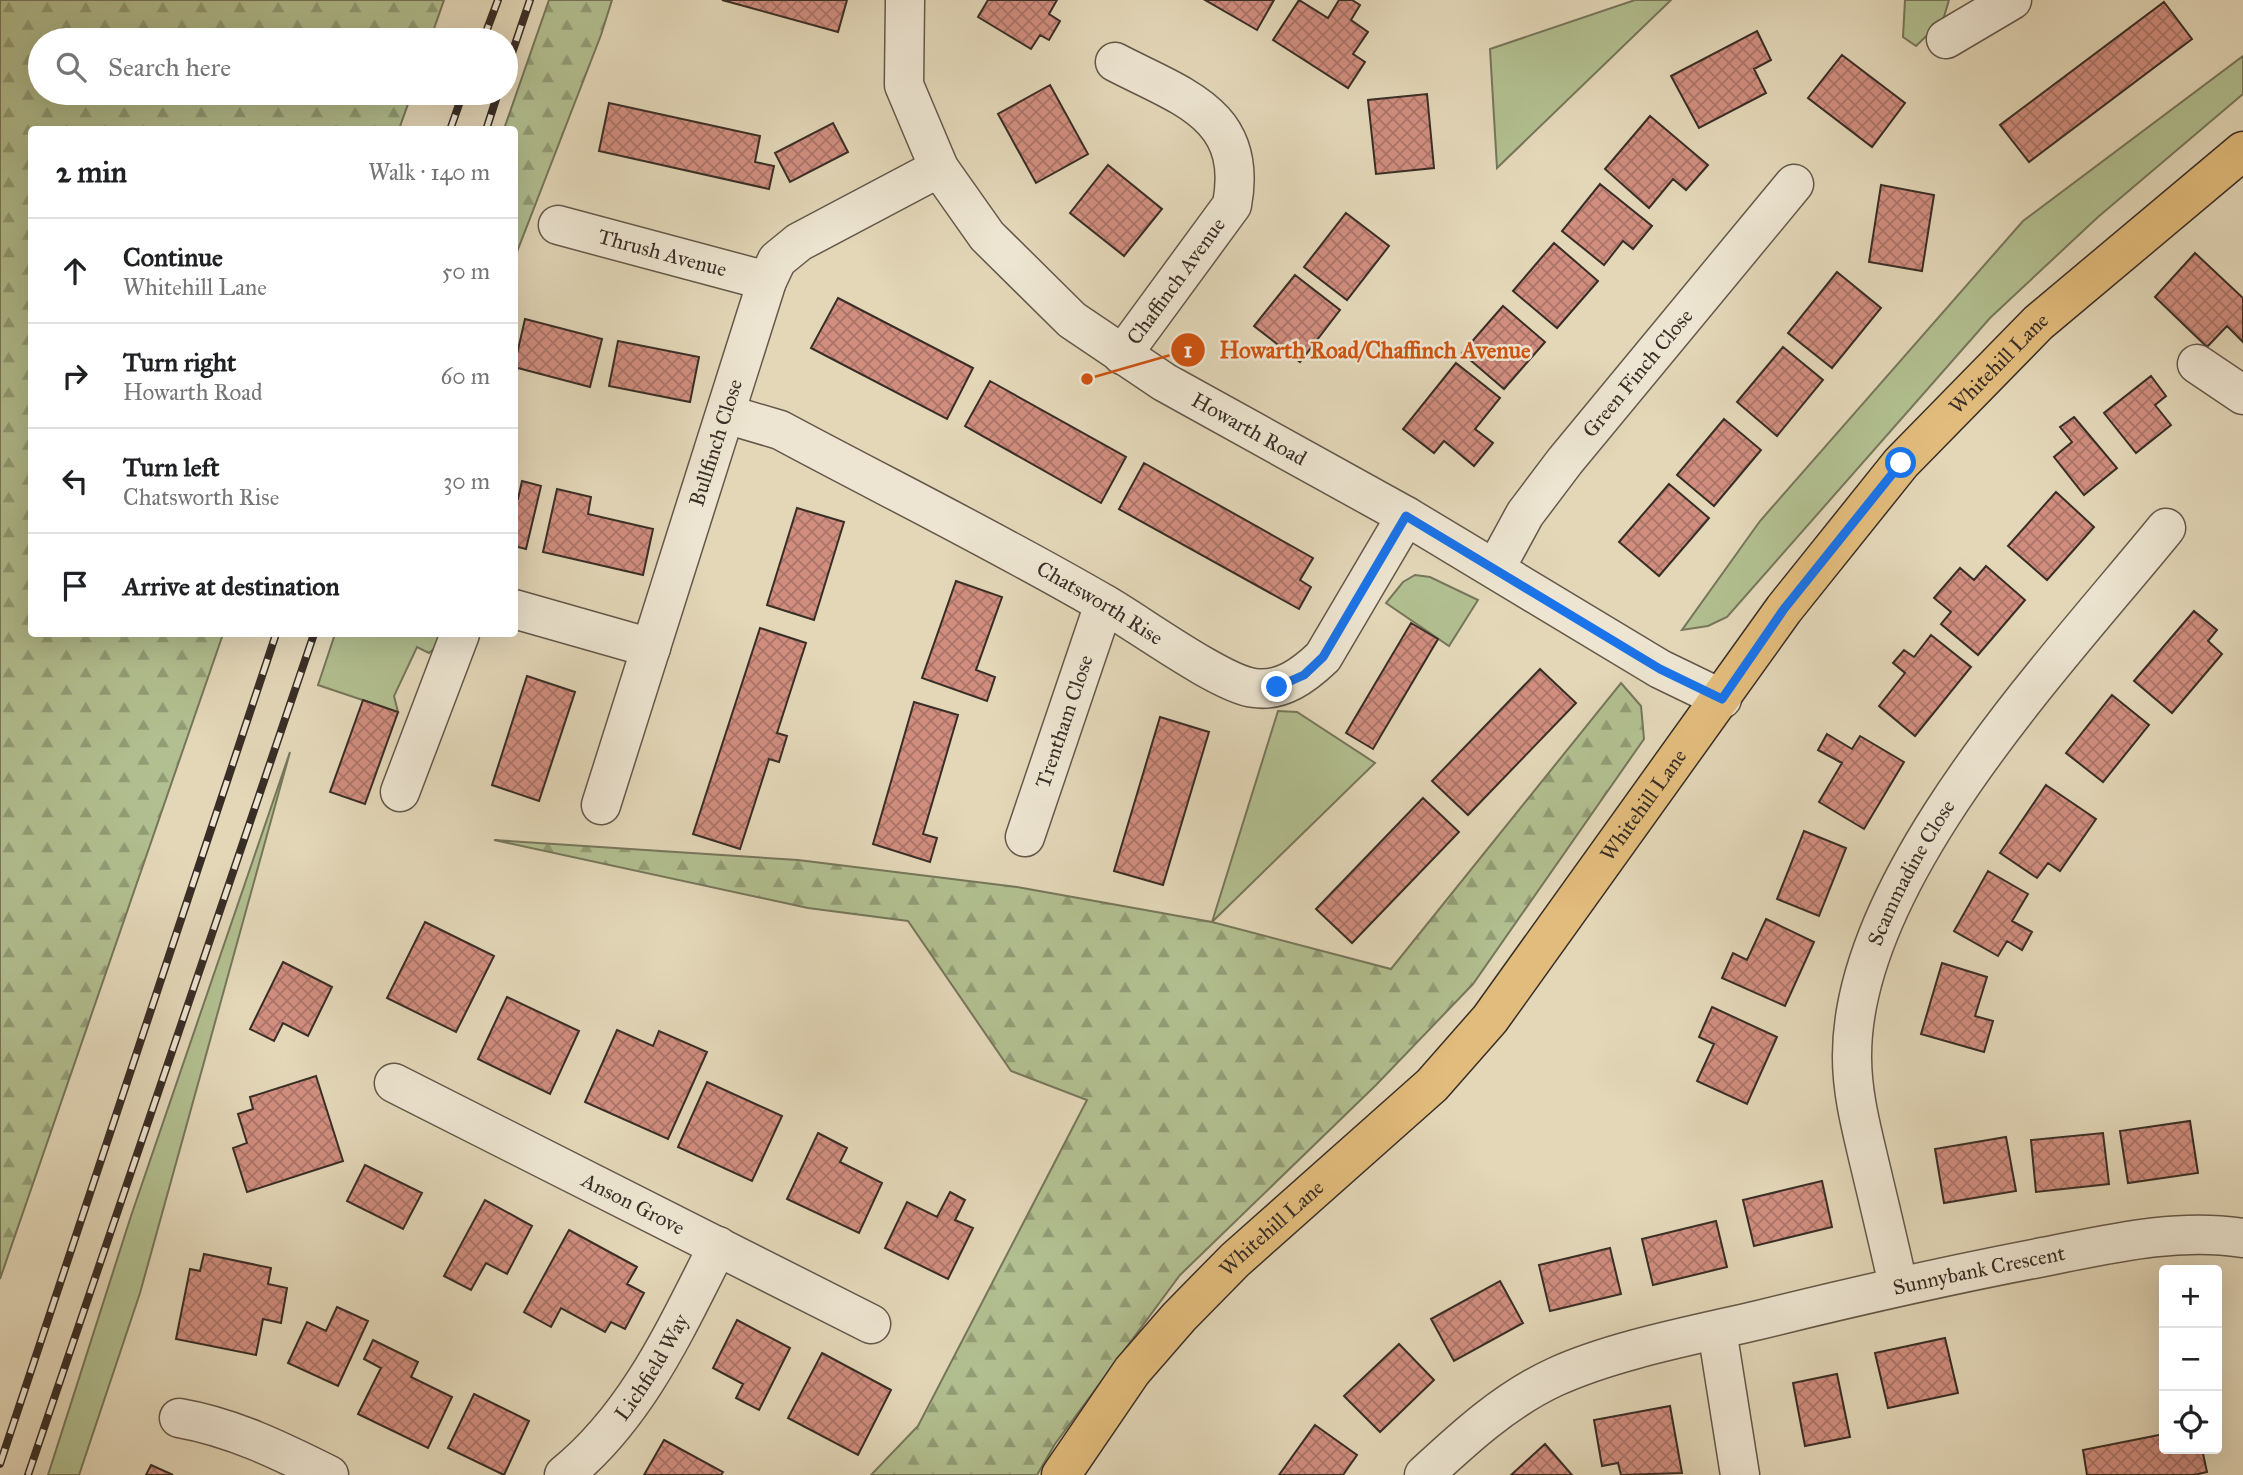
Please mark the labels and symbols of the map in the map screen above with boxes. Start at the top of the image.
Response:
street label: Chaffinch Avenue [1121,212,1231,350]
street label: Thrush Avenue [595,223,730,283]
street label: Green Finch Close [1577,303,1699,443]
street label: Whitehill Lane [1943,307,2054,419]
callout: Howarth Road/Chaffinch Avenue [1170,328,1544,372]
text: Howarth Road/Chaffinch Avenue [1219,336,1531,364]
text: 1 [1184,337,1192,363]
street label: Bullfinch Close [683,376,748,510]
street label: Howarth Road [1187,387,1312,472]
route start [1885,447,1916,478]
street label: Chatsworth Rise [1032,555,1168,651]
street label: Trentham Close [1030,651,1099,791]
route end [1261,671,1292,702]
street label: Whitehill Lane [1595,744,1692,866]
street label: Scammadine Close [1862,794,1961,949]
street label: Anson Grove [576,1167,689,1241]
street label: Whitehill Lane [1214,1174,1329,1281]
street label: Sunnybank Crescent [1890,1240,2068,1301]
street label: Lichfield Way [609,1308,695,1426]

